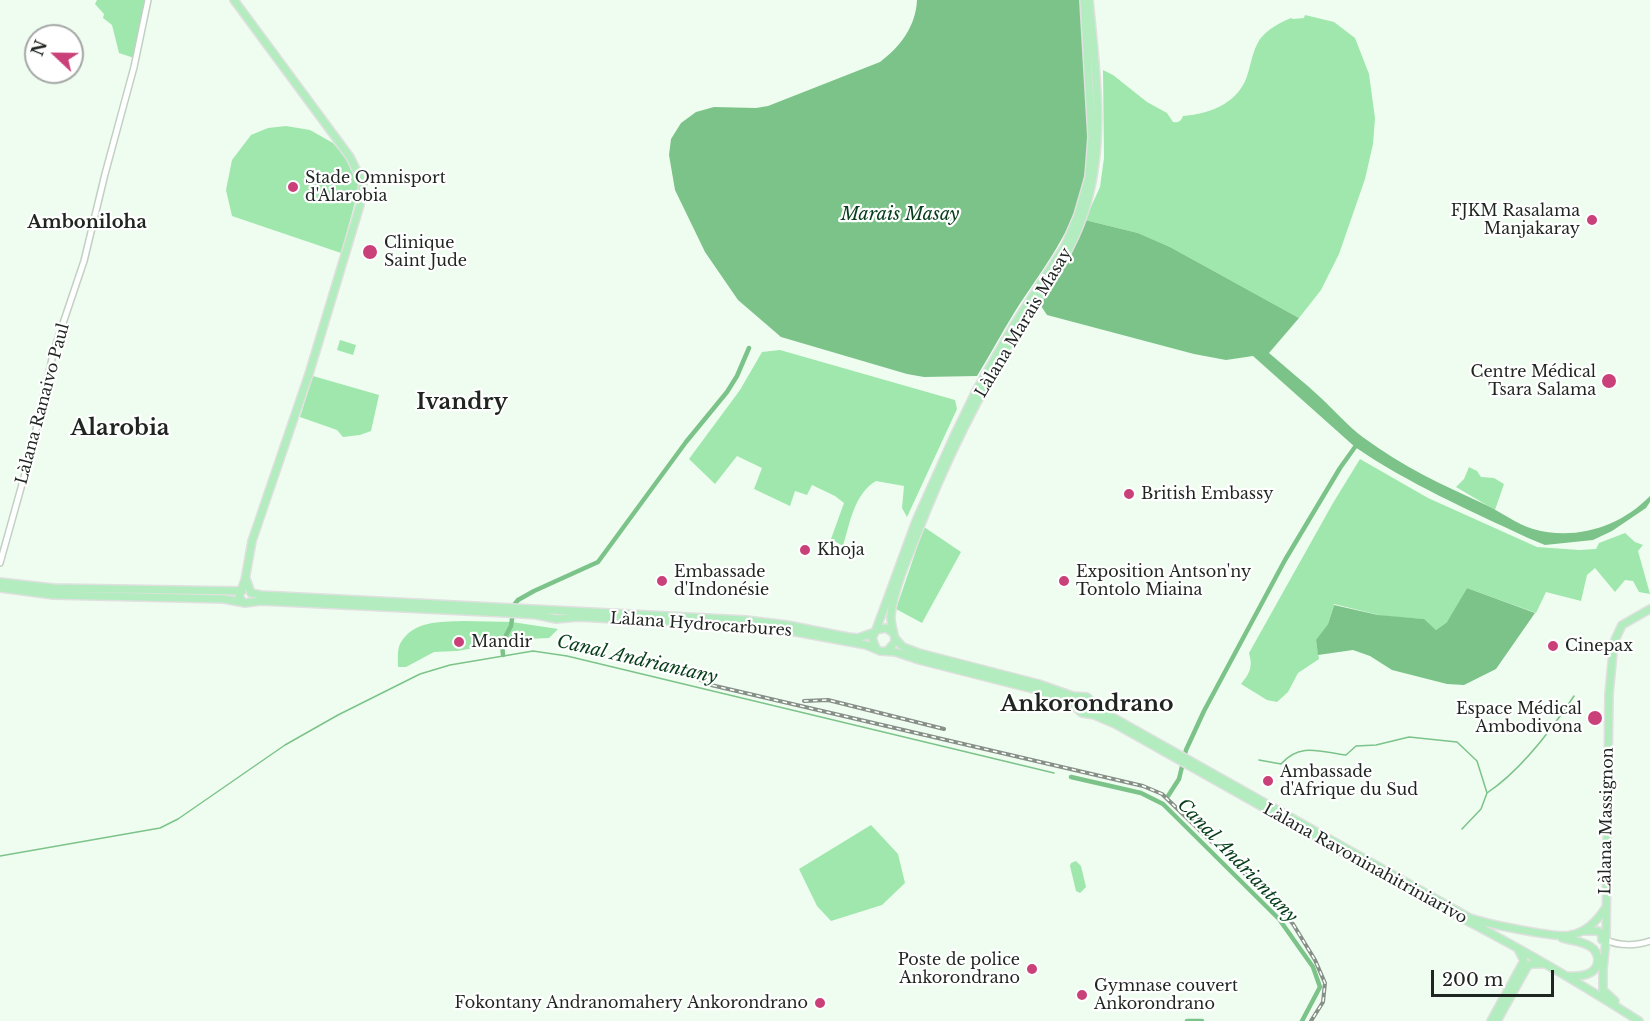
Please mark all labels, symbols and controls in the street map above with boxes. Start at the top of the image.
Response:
north arrow [24,24,84,84]
text: N [27,37,51,59]
place label: Stade Omnisport d'Alarobia [305,168,446,206]
marker: Stade Omnisport d'Alarobia [286,180,300,194]
place label: FJKM Rasalama Manjakaray [1451,201,1580,239]
water label: Marais Masay [841,204,959,226]
district label: Amboniloha [27,212,147,234]
marker: FJKM Rasalama Manjakaray [1585,213,1599,227]
place label: Clinique Saint Jude [384,233,467,271]
marker: Clinique Saint Jude [361,243,379,261]
street label: Làlana Marais Masay [972,245,1076,401]
street label: Làlana Ranaivo Paul [12,321,74,487]
place label: Centre Médical Tsara Salama [1471,362,1596,400]
marker: Centre Médical Tsara Salama [1600,372,1618,390]
district label: Ivandry [416,390,508,416]
district label: Alarobia [71,416,169,442]
place label: British Embassy [1141,484,1273,504]
marker: British Embassy [1122,487,1136,501]
place label: Khoja [817,540,865,560]
marker: Khoja [798,543,812,557]
place label: Embassade d'Indonésie [674,562,769,600]
place label: Exposition Antson'ny Tontolo Miaina [1076,562,1251,600]
marker: Embassade d'Indonésie [655,574,669,588]
marker: Exposition Antson'ny Tontolo Miaina [1057,574,1071,588]
street label: Làlana Hydrocarbures [609,609,793,641]
water label: Canal Andriantany [555,631,719,689]
place label: Mandir [471,632,532,652]
marker: Mandir [452,635,466,649]
place label: Cinepax [1565,636,1633,656]
marker: Cinepax [1546,639,1560,653]
district label: Ankorondrano [1000,692,1174,718]
place label: Espace Médical Ambodivona [1456,699,1582,737]
marker: Espace Médical Ambodivona [1586,709,1604,727]
street label: Làlana Massignon [1596,747,1618,895]
place label: Ambassade d'Afrique du Sud [1280,762,1418,800]
marker: Ambassade d'Afrique du Sud [1261,774,1275,788]
water label: Canal Andriantany [1172,795,1302,927]
street label: Làlana Ravoninahitriniarivo [1260,800,1470,928]
place label: Poste de police Ankorondrano [898,950,1020,988]
scale bar [1434,958,1557,996]
marker: Poste de police Ankorondrano [1025,962,1039,976]
text: 200 m [1442,969,1503,991]
place label: Gymnase couvert Ankorondrano [1094,976,1238,1014]
marker: Gymnase couvert Ankorondrano [1075,988,1089,1002]
place label: Fokontany Andranomahery Ankorondrano [455,993,808,1013]
marker: Fokontany Andranomahery Ankorondrano [813,996,827,1010]

